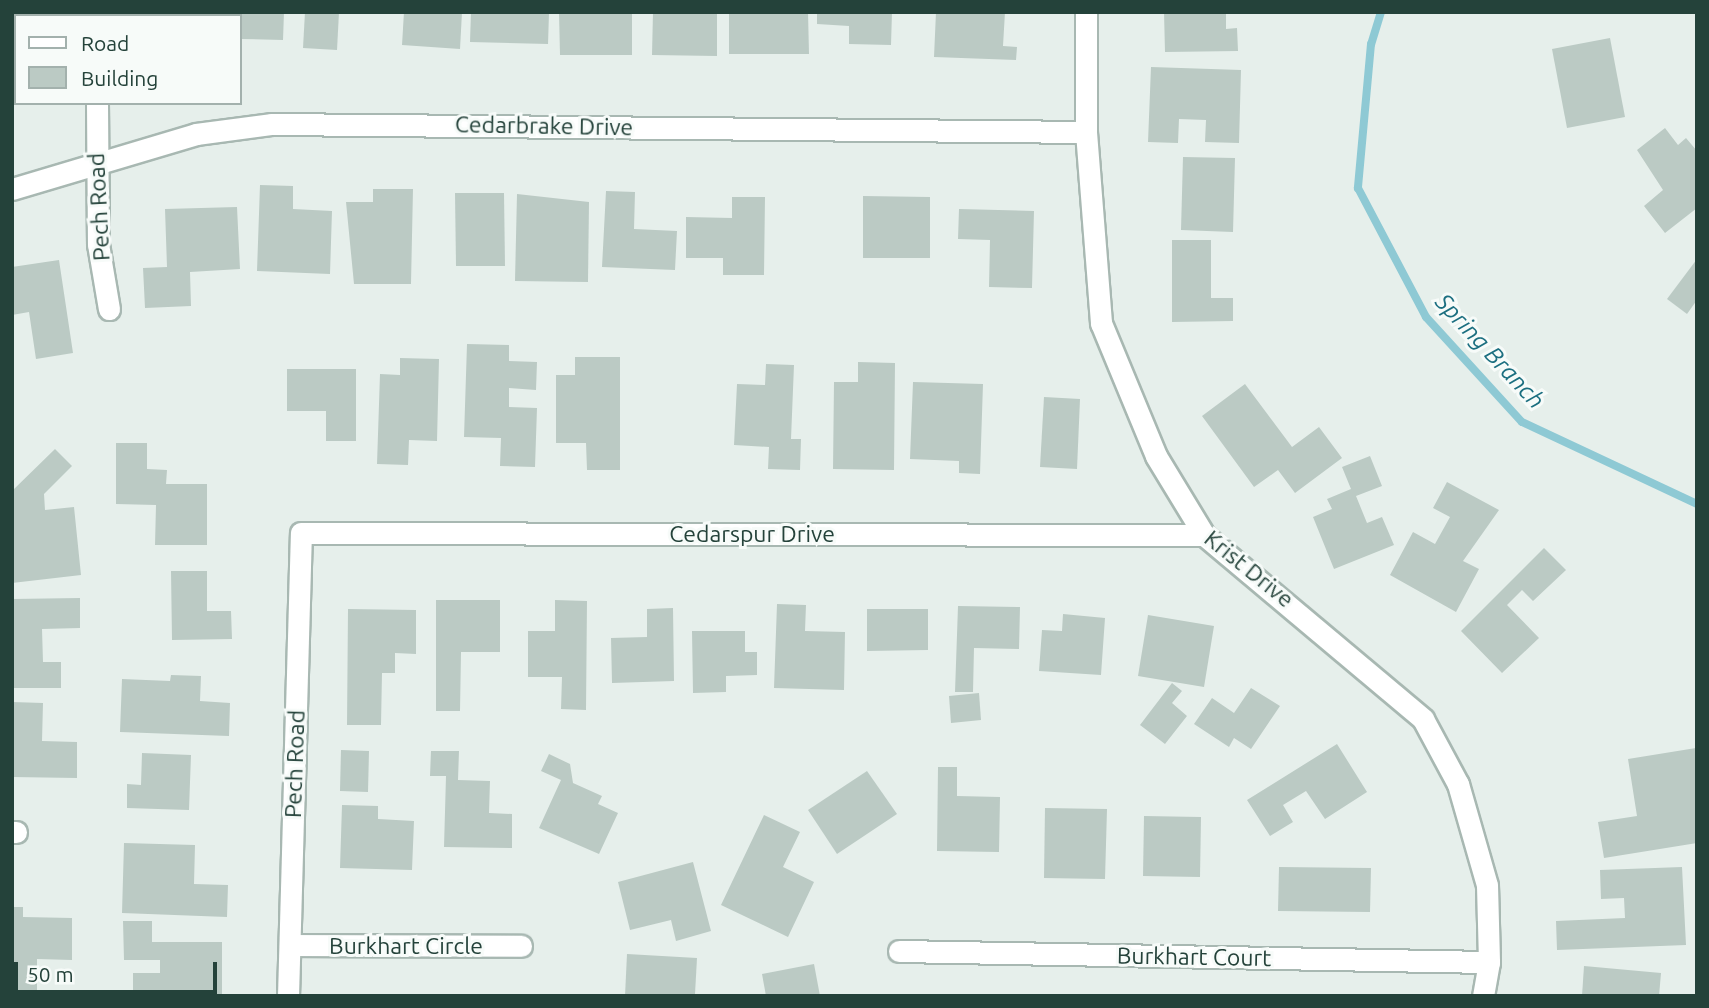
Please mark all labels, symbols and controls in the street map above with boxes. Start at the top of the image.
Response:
legend [14,14,242,105]
text: Road [81,31,129,55]
text: Building [81,66,158,90]
street label: Cedarbrake Drive [455,111,633,141]
street label: Pech Road [82,152,116,262]
water label: Spring Branch [1429,288,1551,414]
street label: Cedarspur Drive [669,520,835,548]
street label: Krist Drive [1199,525,1299,613]
street label: Pech Road [279,710,311,818]
street label: Burkhart Circle [329,932,483,960]
street label: Burkhart Court [1117,942,1271,972]
scale bar [18,948,220,992]
text: 50 m [27,962,74,986]

